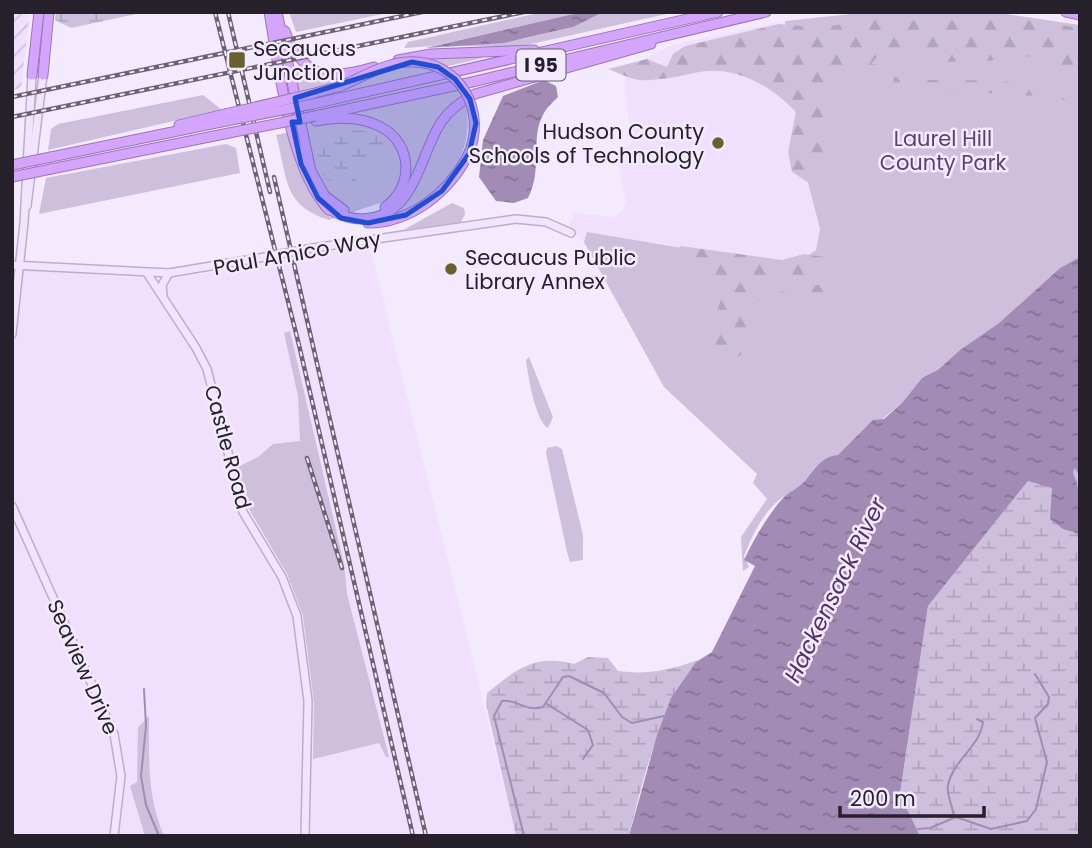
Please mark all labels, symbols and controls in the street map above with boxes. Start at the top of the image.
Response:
place label: Secaucus Junction [253,34,356,87]
marker: Secaucus Junction [227,50,247,70]
road number: I 95 [516,50,566,80]
place label: Hudson County Schools of Technology [469,117,704,170]
park label: Laurel Hill County Park [880,124,1006,177]
marker: Hudson County Schools of Technology [710,135,726,151]
street label: Paul Amico Way [211,224,383,282]
place label: Secaucus Public Library Annex [465,243,636,296]
marker: Secaucus Public Library Annex [443,261,459,277]
street label: Castle Road [198,382,258,512]
water label: Hackensack River [776,491,894,688]
street label: Seaview Drive [40,595,126,739]
scale bar [840,774,984,818]
text: 200 m [850,784,916,813]

